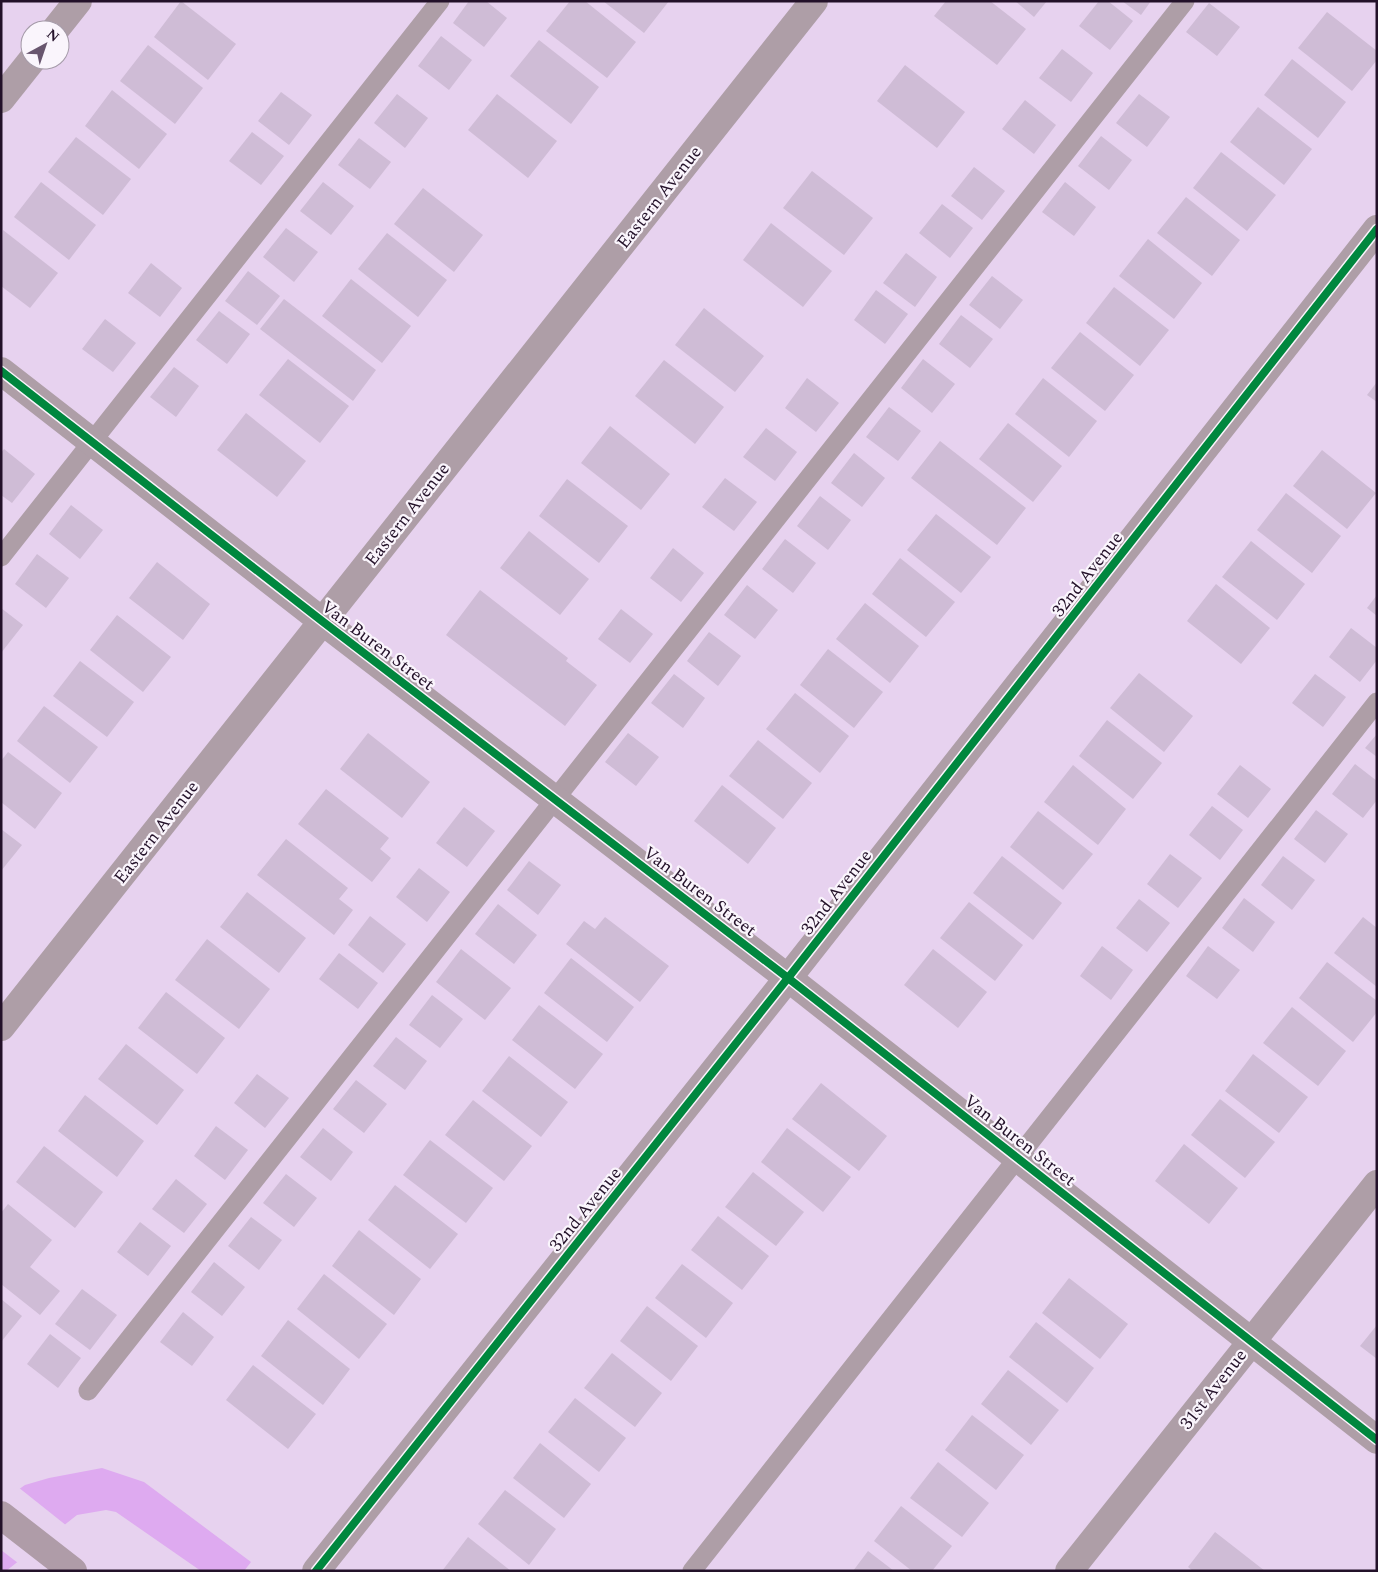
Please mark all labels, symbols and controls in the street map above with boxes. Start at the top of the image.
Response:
north arrow [20,20,70,70]
text: N [42,24,64,47]
street label: Eastern Avenue [610,140,708,255]
street label: Eastern Avenue [358,457,456,572]
street label: 32nd Avenue [1045,526,1130,623]
street label: Van Buren Street [315,594,440,697]
street label: Eastern Avenue [107,775,205,890]
street label: Van Buren Street [637,840,762,943]
street label: 32nd Avenue [794,844,879,941]
street label: Van Buren Street [958,1088,1082,1193]
street label: 32nd Avenue [543,1161,628,1258]
street label: 31st Avenue [1173,1343,1254,1435]

